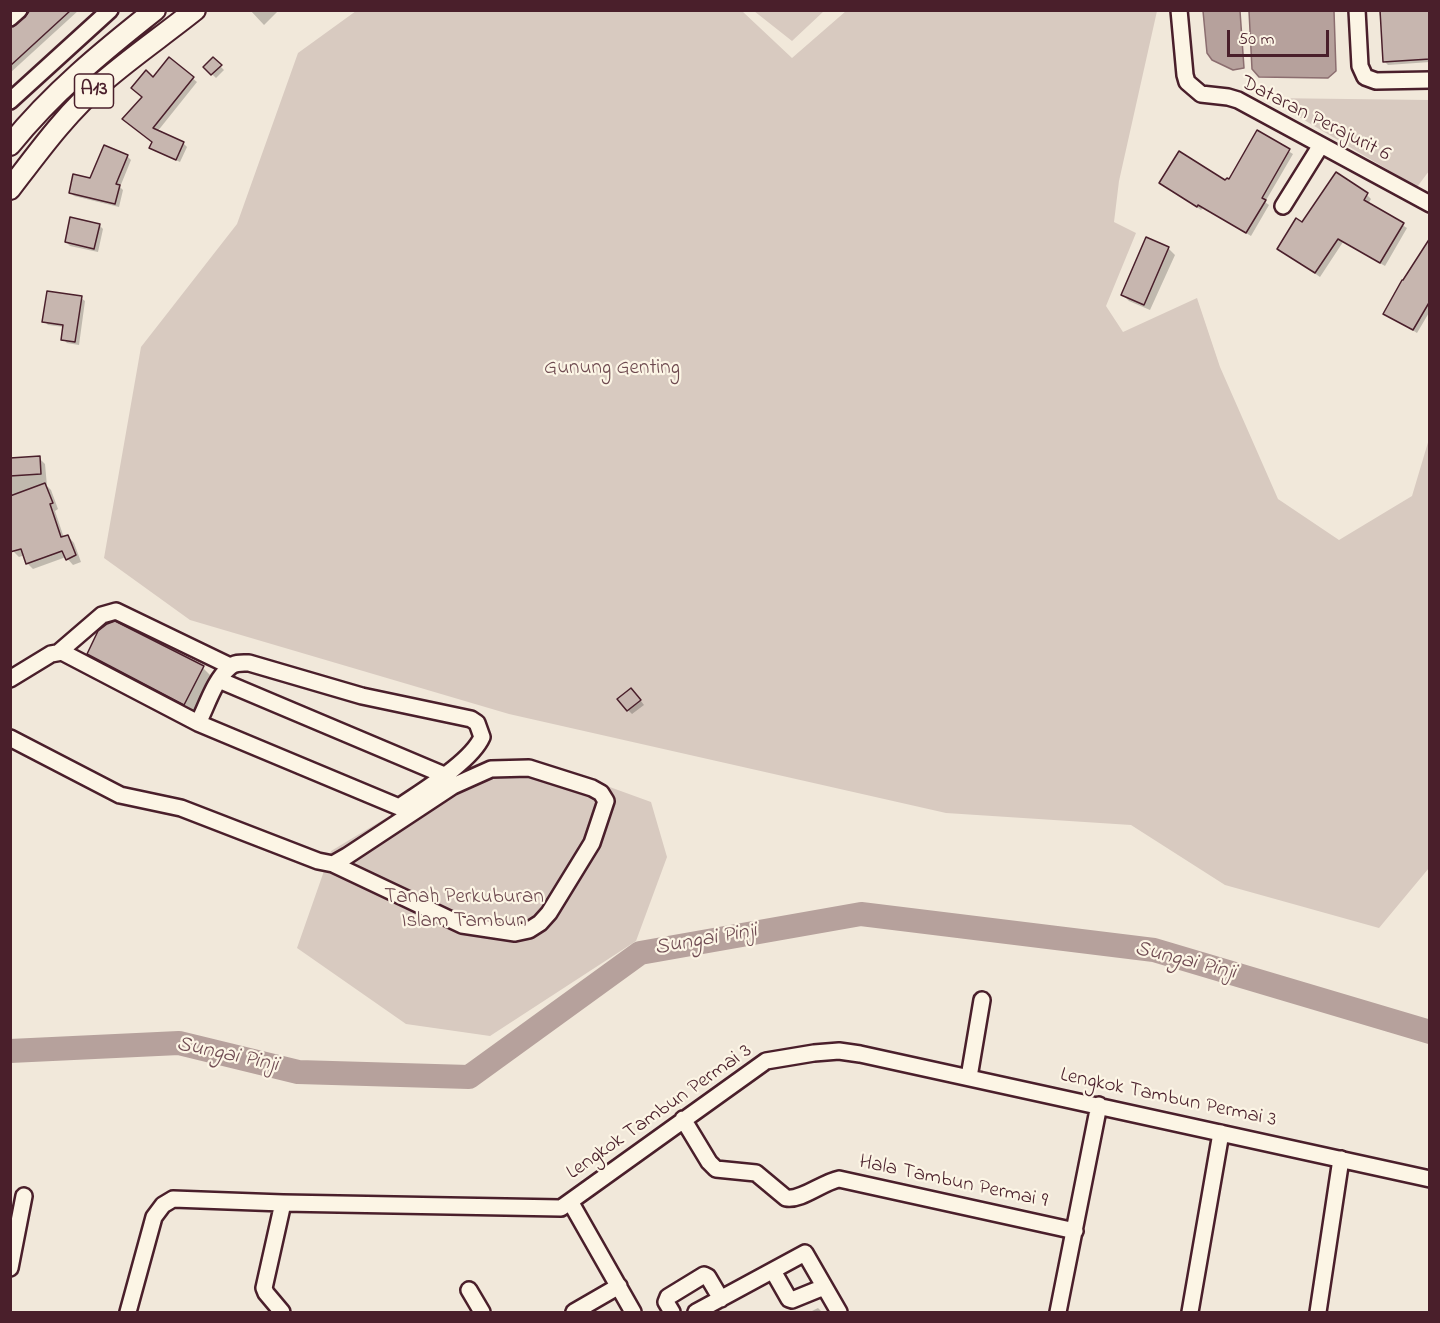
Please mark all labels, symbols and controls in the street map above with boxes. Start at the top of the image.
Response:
scale bar [1230,18,1332,56]
text: 50 m [1238,27,1275,53]
street label: Dataran Perajurit 6 [1236,71,1394,169]
road number: A13 [74,74,113,108]
park label: Gunung Genting [544,357,680,383]
park label: Tanah Perkuburan Islam Tambun [384,886,544,936]
water label: Sungai Pinji [653,919,759,963]
water label: Sungai Pinji [1132,937,1238,987]
water label: Sungai Pinji [174,1032,280,1080]
street label: Lengkok Tambun Permai 3 [562,1039,758,1187]
street label: Lengkok Tambun Permai 3 [1058,1064,1278,1134]
street label: Hala Tambun Permai 9 [857,1151,1049,1215]

